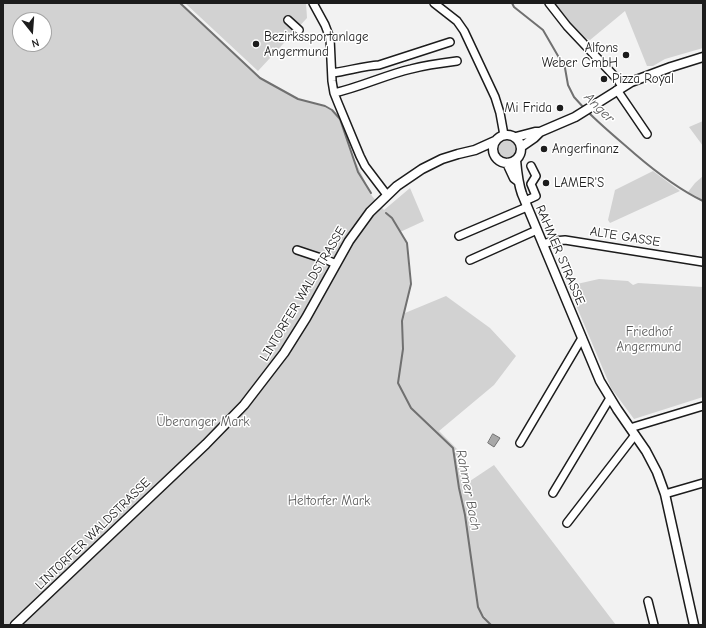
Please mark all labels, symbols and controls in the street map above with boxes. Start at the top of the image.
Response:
north arrow [12,12,52,52]
place label: Bezirkssportanlage Angermund [264,29,369,60]
text: N [30,36,41,50]
marker: Bezirkssportanlage Angermund [251,39,261,49]
place label: Alfons Weber GmbH [542,40,618,71]
marker: Alfons Weber GmbH [621,50,631,60]
place label: Pizza Royal [612,71,674,87]
marker: Pizza Royal [599,74,609,84]
water label: Anger [580,89,618,127]
place label: Mi Frida [505,100,552,116]
marker: Mi Frida [555,103,565,113]
place label: Angerfinanz [552,141,619,157]
marker: Angerfinanz [539,144,549,154]
place label: LAMER'S [554,175,604,191]
marker: LAMER'S [541,178,551,188]
street label: RAHMER STRASSE [532,203,588,307]
street label: LINTORFER WALDSTRASSE [257,224,349,364]
street label: ALTE GASSE [589,224,661,250]
park label: Friedhof Angermund [617,324,681,355]
park label: Überanger Mark [156,414,250,430]
water label: Rahmer Bach [452,448,484,532]
street label: LINTORFER WALDSTRASSE [32,475,154,593]
park label: Heltorfer Mark [288,493,370,509]

